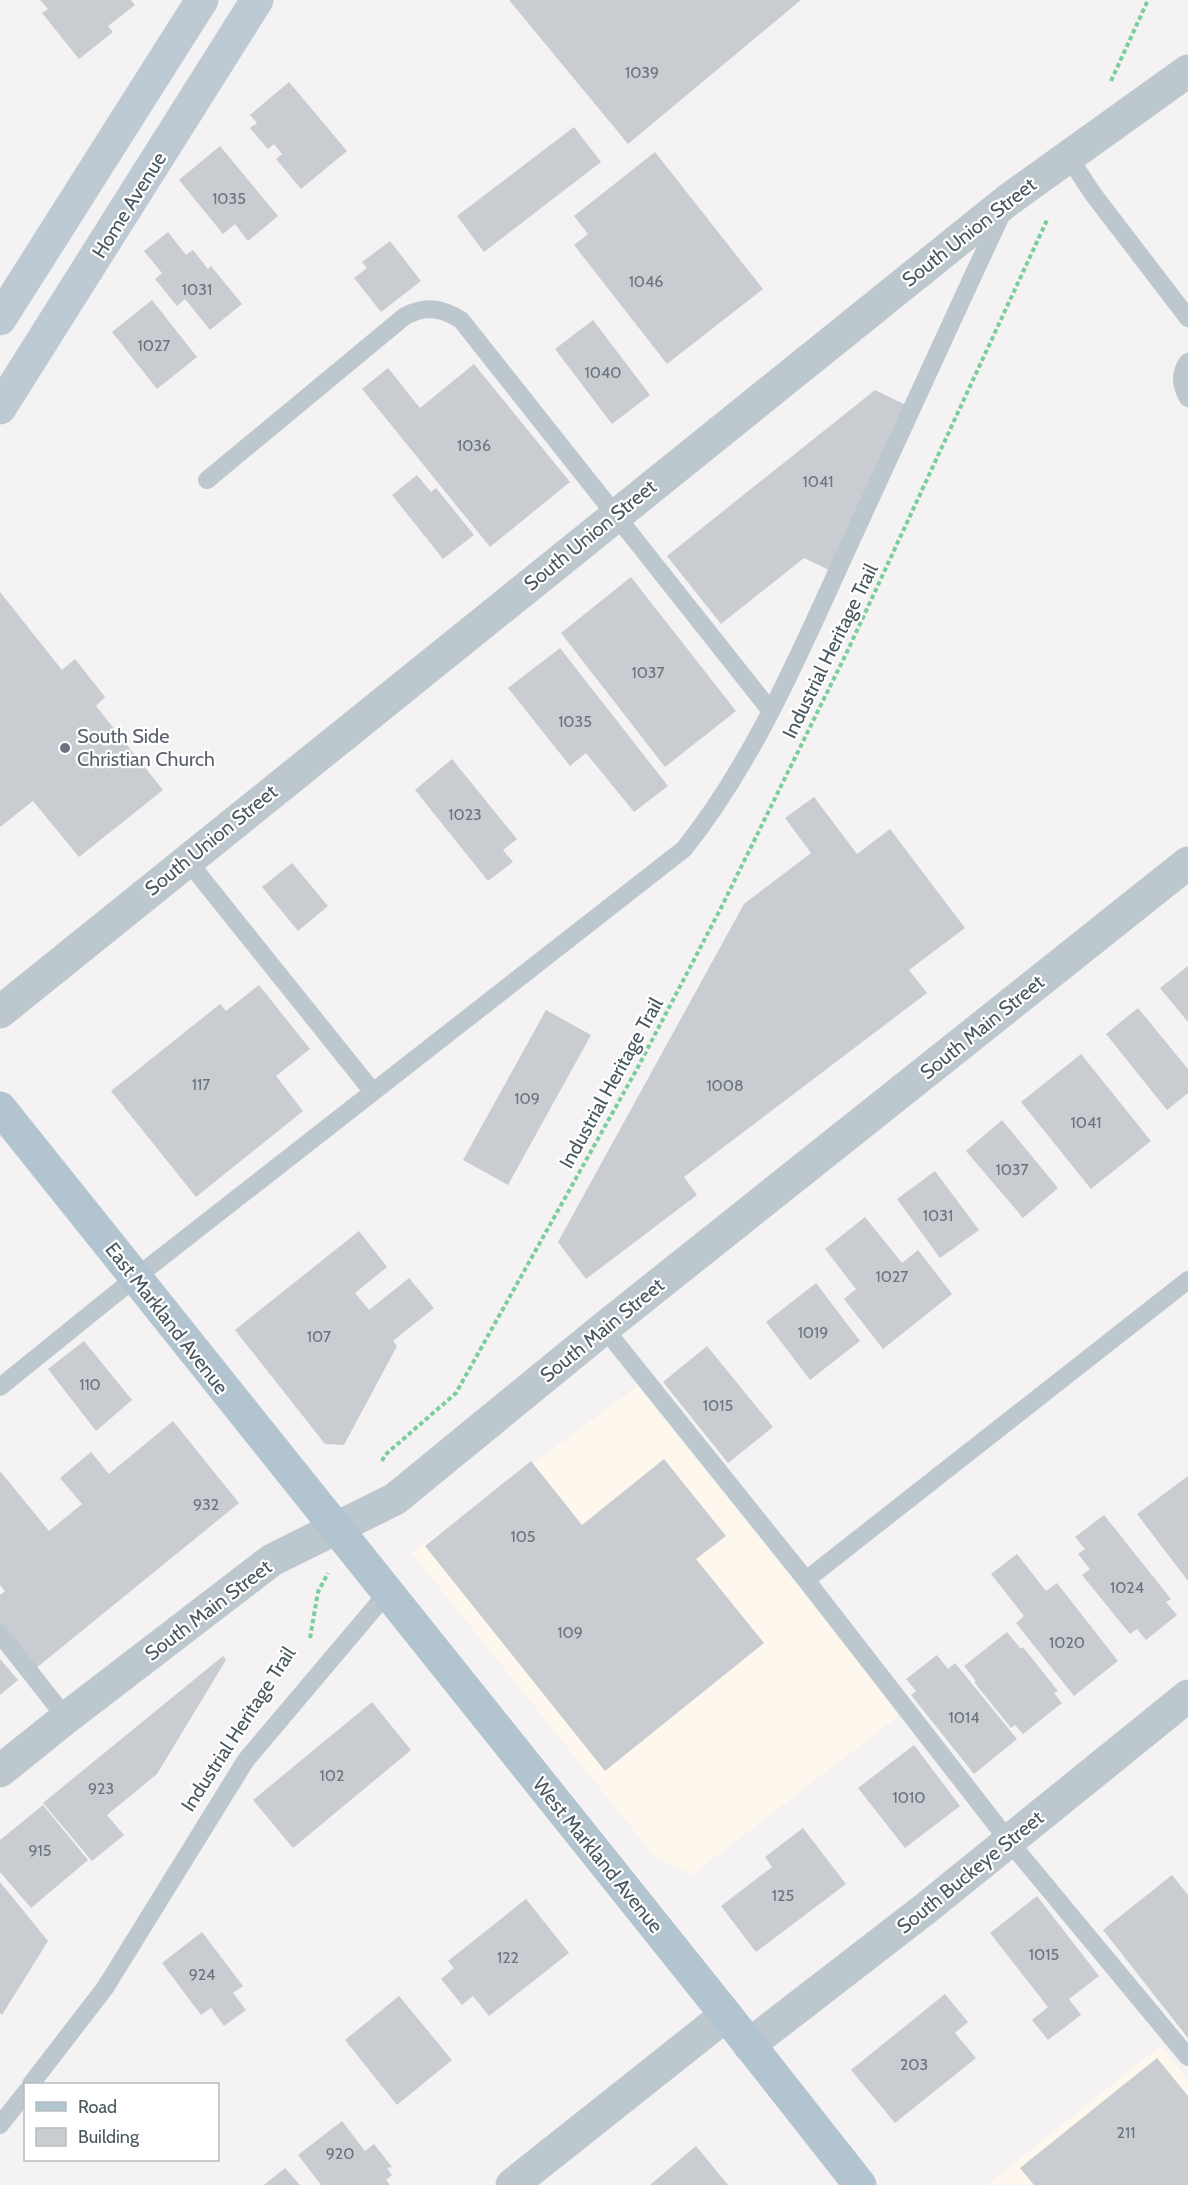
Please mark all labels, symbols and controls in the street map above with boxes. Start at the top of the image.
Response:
house number: 1039 [625,63,659,82]
street label: Home Avenue [87,148,171,262]
street label: South Union Street [897,172,1041,292]
house number: 1035 [212,189,246,208]
house number: 1046 [629,272,663,291]
house number: 1031 [182,280,212,299]
house number: 1027 [138,336,170,355]
house number: 1040 [585,363,621,382]
house number: 1036 [457,436,491,455]
house number: 1041 [803,472,833,491]
street label: South Union Street [519,474,661,596]
street label: Industrial Heritage Trail [777,559,883,742]
house number: 1037 [631,663,665,682]
house number: 1035 [558,712,592,731]
place label: South Side Christian Church [77,724,215,771]
marker: South Side Christian Church [58,741,72,755]
street label: South Union Street [140,779,282,901]
house number: 1023 [448,805,482,824]
street label: South Main Street [915,970,1049,1084]
street label: Industrial Heritage Trail [554,993,668,1173]
house number: 117 [192,1075,210,1094]
house number: 1008 [706,1076,744,1095]
house number: 109 [514,1089,540,1108]
house number: 1041 [1071,1113,1101,1132]
house number: 1037 [995,1160,1029,1179]
house number: 1031 [923,1206,953,1225]
street label: East Markland Avenue [100,1237,234,1399]
house number: 1027 [876,1267,908,1286]
street label: South Main Street [535,1273,669,1387]
house number: 1019 [798,1323,828,1342]
house number: 107 [307,1327,331,1346]
house number: 110 [79,1375,101,1394]
house number: 1015 [703,1396,733,1415]
house number: 932 [193,1495,219,1514]
house number: 105 [510,1527,536,1546]
street label: South Main Street [140,1554,276,1665]
house number: 1024 [1110,1578,1144,1597]
house number: 109 [557,1623,583,1642]
house number: 1020 [1049,1633,1085,1652]
street label: Industrial Heritage Trail [176,1642,300,1816]
house number: 1014 [949,1708,979,1727]
house number: 102 [320,1766,344,1785]
street label: West Markland Avenue [528,1772,668,1938]
house number: 923 [88,1779,114,1798]
house number: 1010 [893,1788,925,1807]
street label: South Buckeye Street [892,1805,1048,1938]
house number: 915 [29,1841,51,1860]
house number: 125 [772,1886,794,1905]
house number: 1015 [1029,1945,1059,1964]
house number: 122 [497,1948,519,1967]
house number: 924 [189,1965,215,1984]
house number: 203 [900,2055,928,2074]
legend [24,2083,219,2161]
text: Road [78,2096,117,2118]
house number: 211 [1117,2123,1135,2142]
text: Building [78,2126,140,2148]
house number: 920 [326,2144,354,2163]

